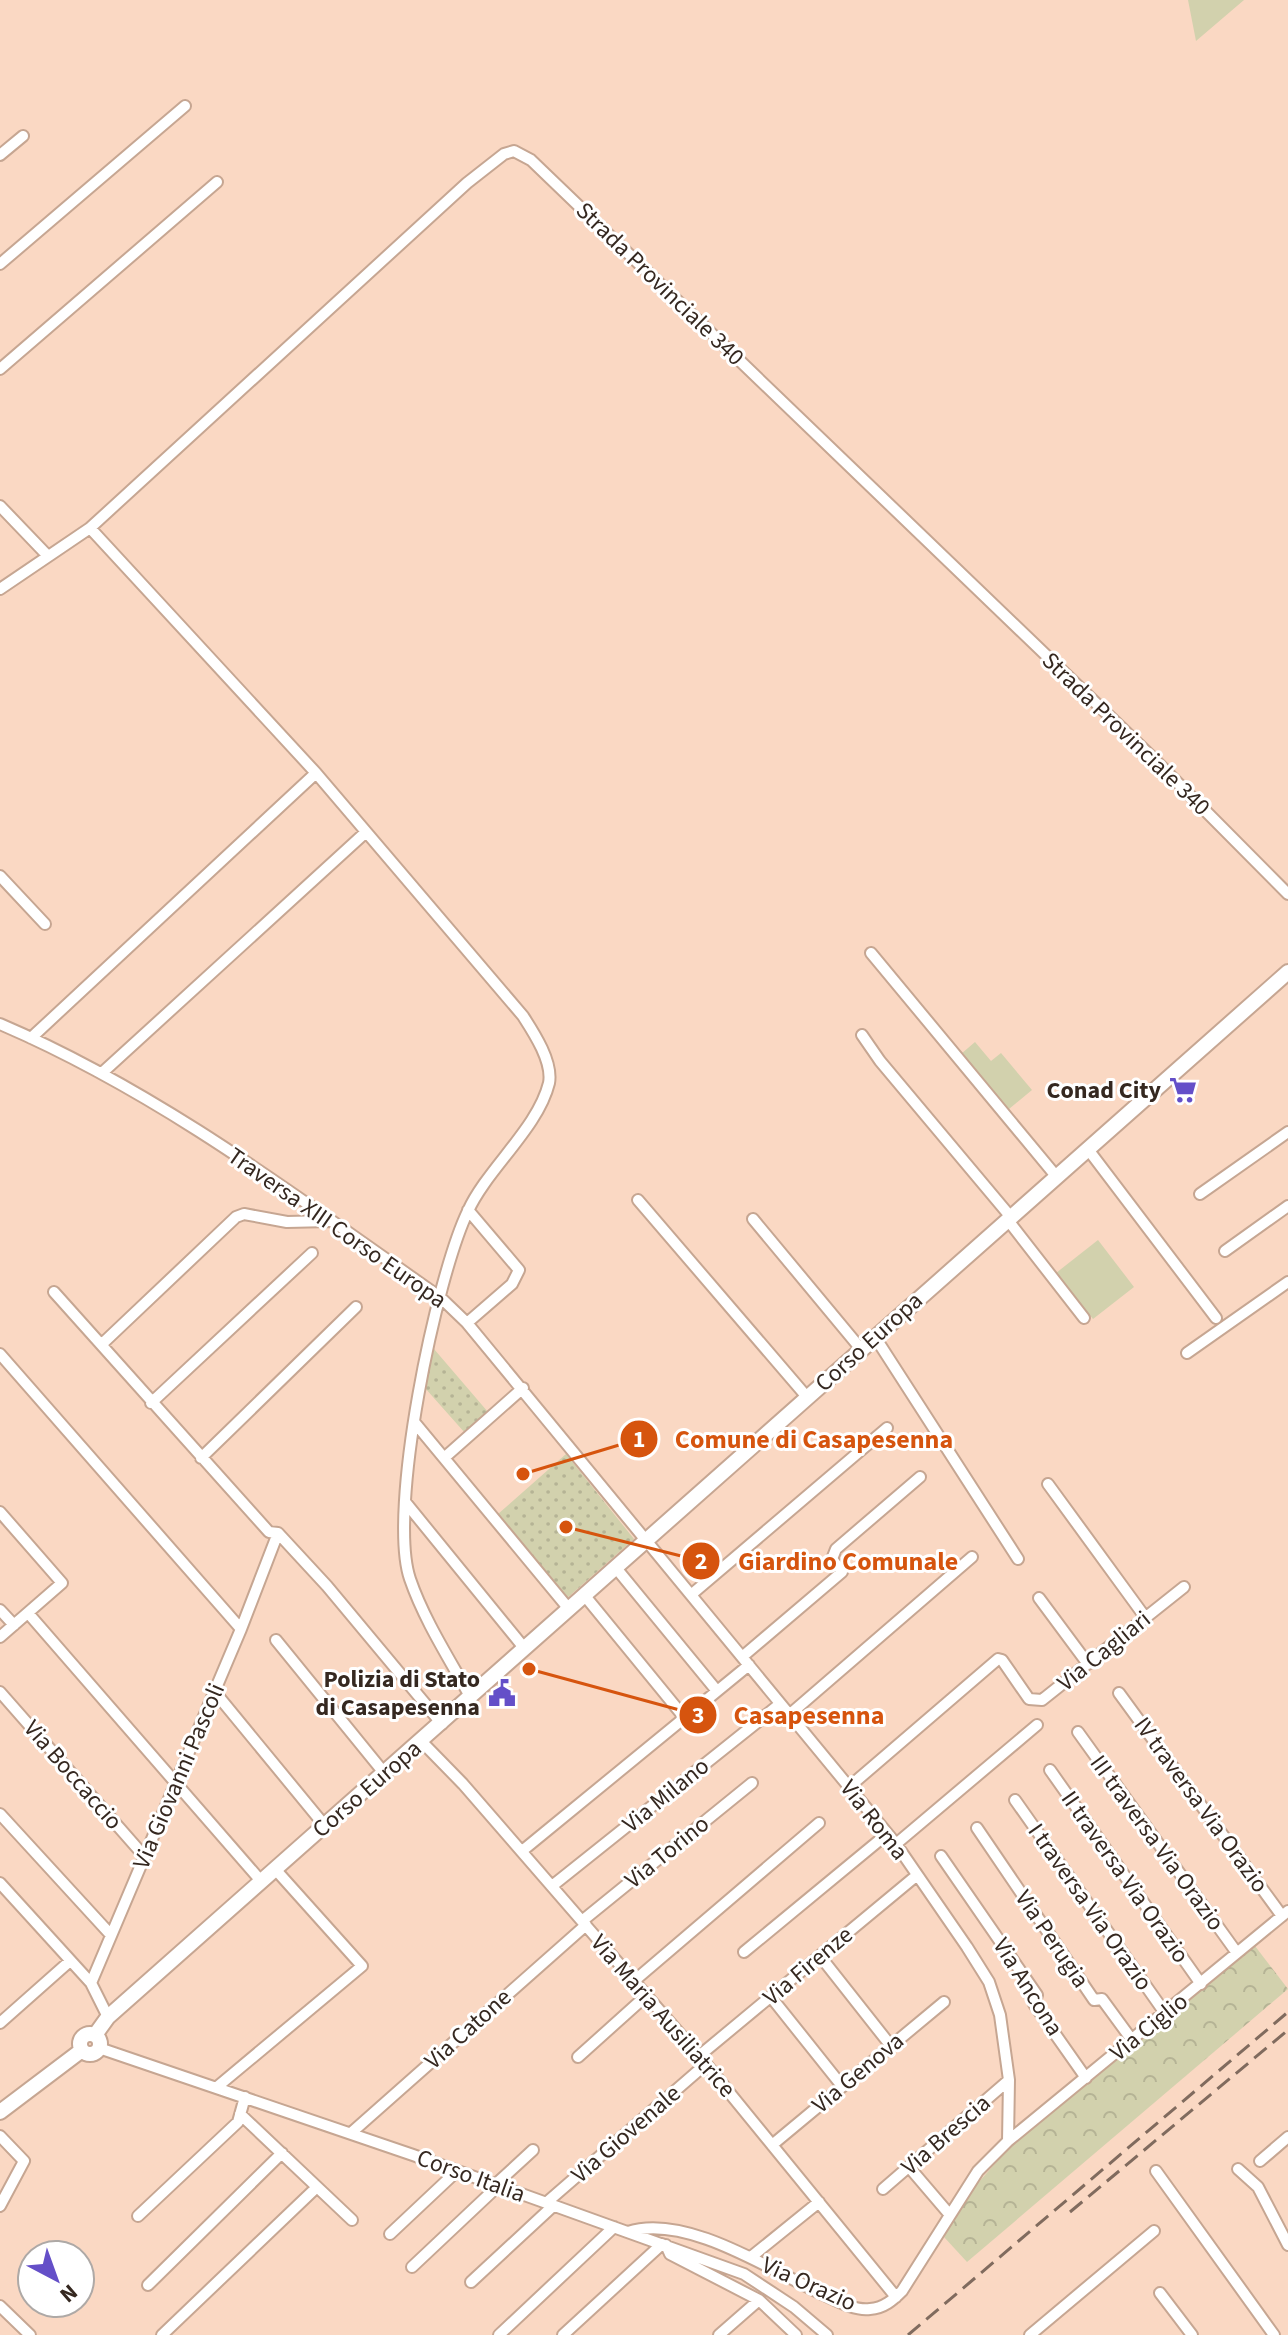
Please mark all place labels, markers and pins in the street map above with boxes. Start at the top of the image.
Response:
place label: Conad City [1046,1073,1161,1108]
supermarket icon: Conad City [1168,1075,1198,1105]
callout: Comune di Casapesenna [619,1414,969,1464]
callout: Giardino Comunale [681,1536,974,1586]
place label: Polizia di Stato di Casapesenna [316,1662,480,1725]
public building icon: Polizia di Stato di Casapesenna [487,1678,517,1708]
callout: Casapesenna [678,1690,901,1740]

